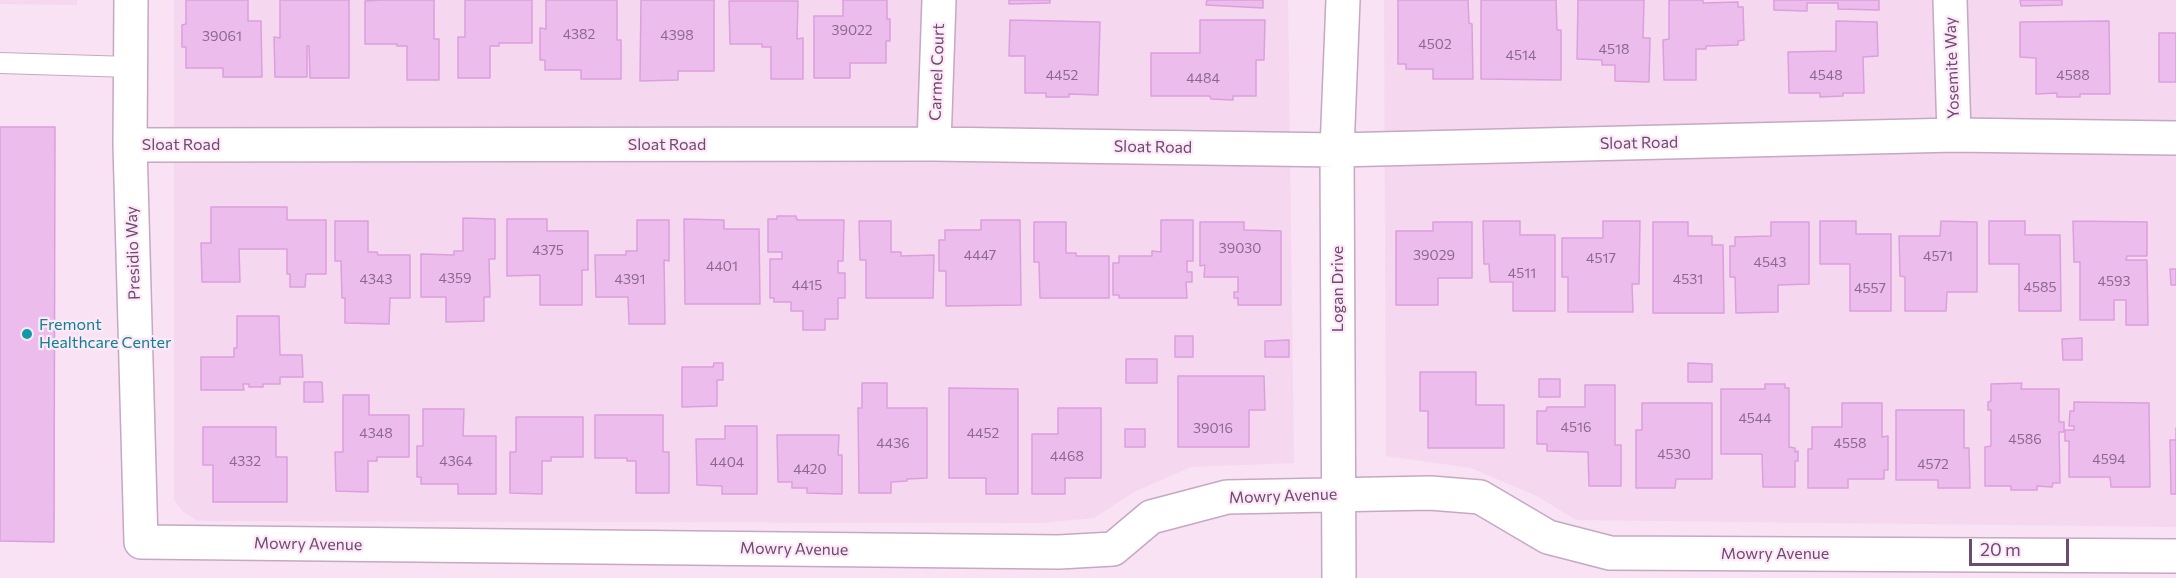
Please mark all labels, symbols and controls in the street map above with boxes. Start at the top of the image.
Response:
street label: Yosemite Way [1941,17,1963,119]
house number: 39022 [831,22,873,38]
street label: Carmel Court [926,23,948,121]
house number: 4382 [563,26,595,42]
house number: 4398 [660,27,694,43]
house number: 39061 [202,28,242,44]
house number: 4502 [1418,36,1452,52]
house number: 4518 [1599,41,1629,57]
house number: 4514 [1506,47,1536,63]
house number: 4452 [1046,67,1078,83]
house number: 4548 [1809,67,1843,83]
house number: 4588 [2056,67,2090,83]
house number: 4484 [1186,70,1220,86]
street label: Sloat Road [1600,133,1678,153]
street label: Sloat Road [142,135,220,155]
street label: Sloat Road [628,135,706,155]
street label: Sloat Road [1114,137,1192,157]
street label: Presidio Way [122,206,144,300]
house number: 39030 [1219,240,1261,256]
house number: 4375 [532,242,564,258]
street label: Logan Drive [1328,246,1348,332]
house number: 4447 [964,247,996,263]
house number: 39029 [1413,247,1455,263]
house number: 4571 [1923,248,1953,264]
house number: 4517 [1586,250,1616,266]
house number: 4543 [1754,254,1786,270]
house number: 4401 [706,258,738,274]
house number: 4511 [1508,265,1536,281]
house number: 4359 [439,270,471,286]
house number: 4343 [360,271,392,287]
house number: 4391 [615,271,645,287]
house number: 4531 [1673,271,1703,287]
house number: 4593 [2098,273,2130,289]
house number: 4415 [792,277,822,293]
house number: 4585 [2024,279,2056,295]
house number: 4557 [1854,280,1886,296]
place label: Fremont Healthcare Center [39,315,171,353]
marker: Fremont Healthcare Center [20,327,34,341]
house number: 4544 [1738,410,1772,426]
house number: 4516 [1561,419,1591,435]
house number: 39016 [1193,420,1233,436]
house number: 4348 [359,425,393,441]
house number: 4452 [967,425,999,441]
house number: 4586 [2008,431,2042,447]
house number: 4436 [876,435,910,451]
house number: 4558 [1834,435,1866,451]
house number: 4530 [1657,446,1691,462]
house number: 4468 [1050,448,1084,464]
house number: 4594 [2092,451,2126,467]
house number: 4332 [229,453,261,469]
house number: 4364 [439,453,473,469]
house number: 4404 [710,454,744,470]
house number: 4572 [1917,456,1949,472]
house number: 4420 [793,461,827,477]
street label: Mowry Avenue [1228,485,1338,507]
scale bar [1972,527,2072,565]
street label: Mowry Avenue [254,533,362,555]
street label: Mowry Avenue [740,538,848,560]
text: 20 m [1980,538,2021,560]
street label: Mowry Avenue [1721,544,1829,564]

